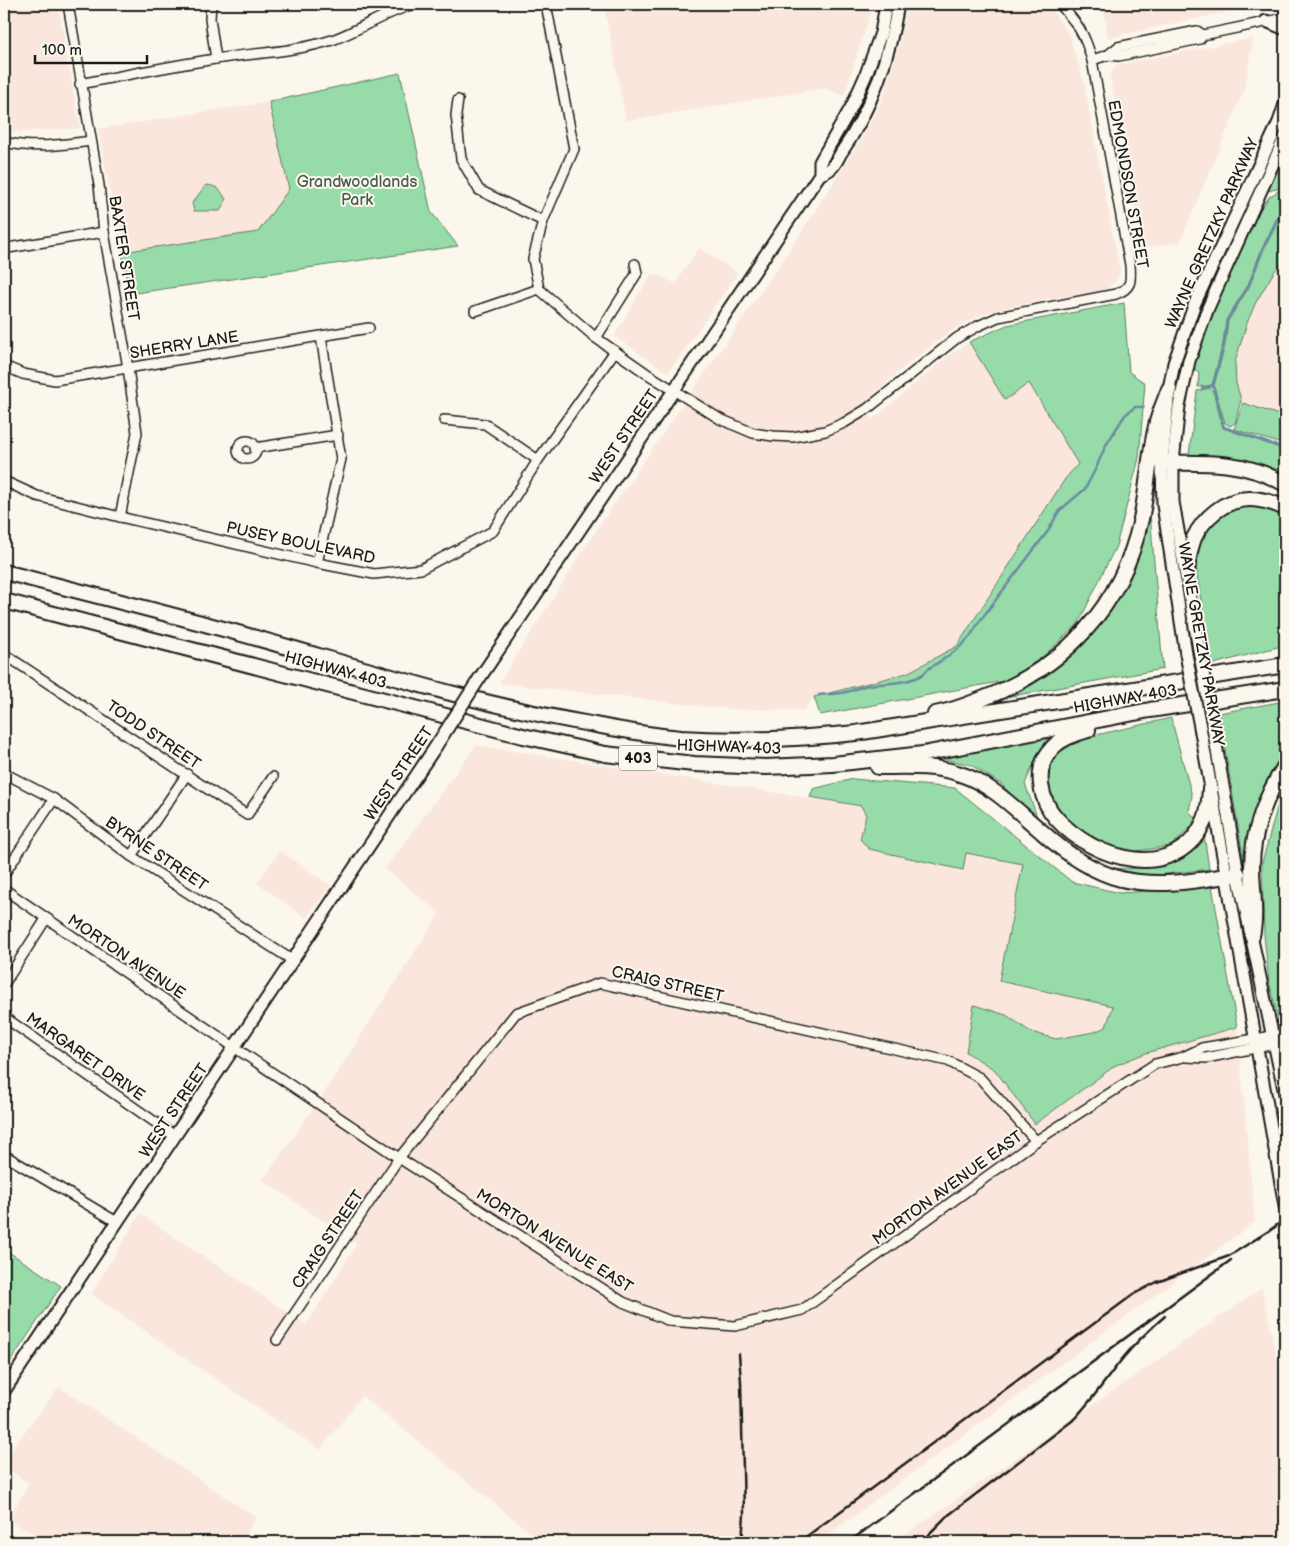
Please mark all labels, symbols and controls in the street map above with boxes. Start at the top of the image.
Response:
scale bar [35,32,148,64]
text: 100 m [42,41,82,60]
street label: EDMONDSON STREET [1103,98,1152,270]
street label: WAYNE GRETZKY PARKWAY [1162,135,1263,332]
park label: Grandwoodlands Park [297,173,417,210]
street label: BAXTER STREET [104,194,143,323]
street label: SHERRY LANE [128,328,240,363]
street label: WEST STREET [586,386,663,487]
street label: PUSEY BOULEVARD [225,518,377,569]
street label: WAYNE GRETZKY PARKWAY [1173,541,1228,748]
street label: HIGHWAY 403 [283,648,389,693]
street label: HIGHWAY 403 [1072,681,1179,718]
street label: TODD STREET [103,697,204,774]
street label: WEST STREET [361,723,438,824]
street label: HIGHWAY 403 [676,736,782,759]
road number: 403 [619,746,657,770]
street label: BYRNE STREET [101,813,211,896]
street label: MORTON AVENUE [64,911,189,1004]
street label: CRAIG STREET [610,962,726,1007]
street label: MARGARET DRIVE [22,1009,148,1105]
street label: WEST STREET [136,1060,213,1161]
street label: MORTON AVENUE EAST [869,1127,1027,1249]
street label: MORTON AVENUE EAST [472,1185,636,1298]
street label: CRAIG STREET [288,1187,368,1293]

